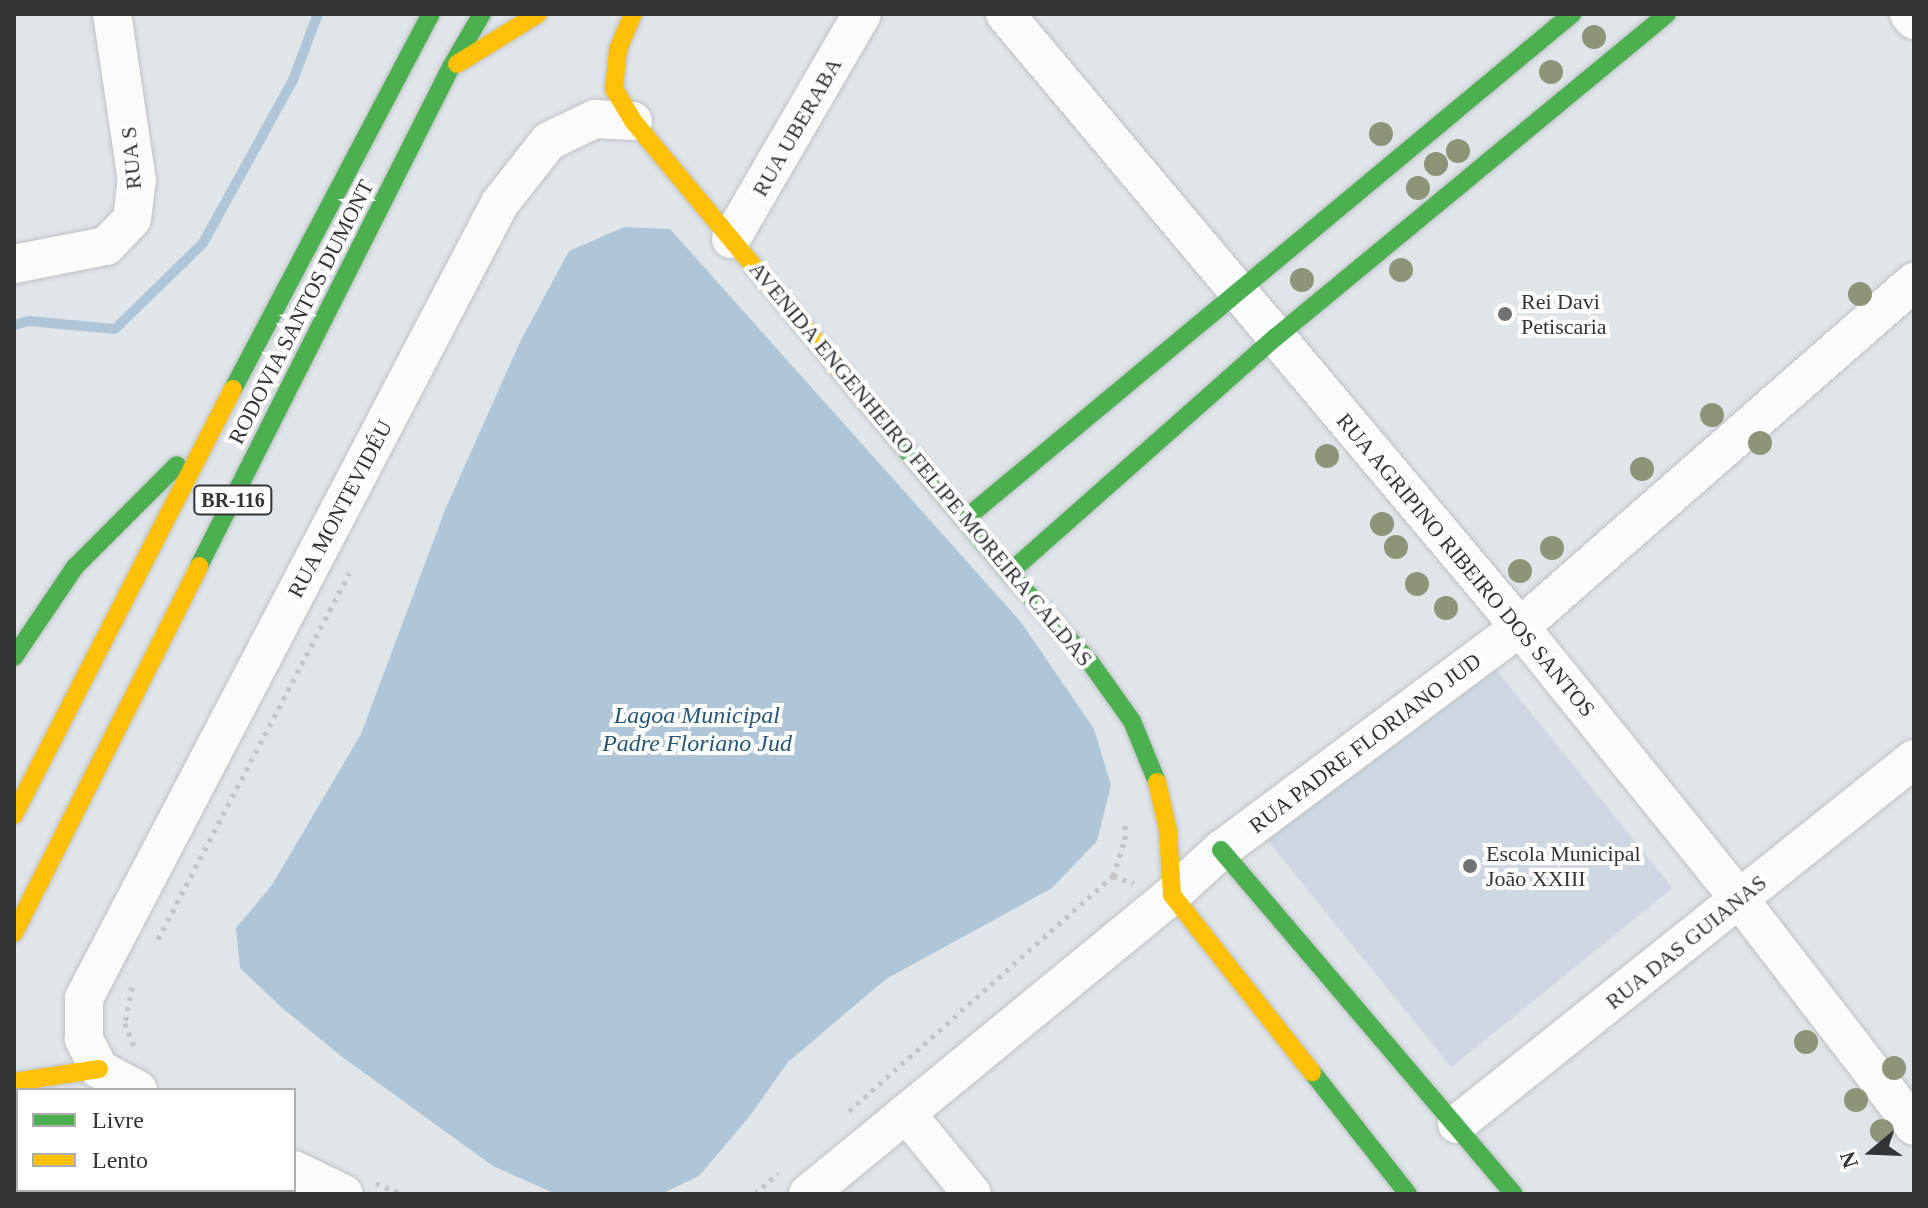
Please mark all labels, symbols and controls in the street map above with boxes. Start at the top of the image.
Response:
street label: RUA UBERABA [746,52,848,202]
street label: RUA S [115,125,147,191]
street label: RODOVIA SANTOS DUMONT [222,175,380,449]
street label: AVENIDA ENGENHEIRO FELIPE MOREIRA CALDAS [743,255,1099,673]
place label: Rei Davi Petiscaria [1521,288,1607,340]
marker: Rei Davi Petiscaria [1496,305,1514,323]
street label: RUA AGRIPINO RIBEIRO DOS SANTOS [1330,407,1602,723]
street label: RUA MONTEVIDÉU [282,415,398,603]
road number: BR-116 [193,484,273,516]
street label: RUA PADRE FLORIANO JUD [1243,647,1487,839]
water label: Lagoa Municipal Padre Floriano Jud [602,702,792,758]
place label: Escola Municipal João XXIII [1486,840,1641,892]
marker: Escola Municipal João XXIII [1461,857,1479,875]
street label: RUA DAS GUIANAS [1600,869,1772,1015]
legend [16,1088,296,1192]
text: Livre [92,1107,144,1133]
north arrow [1832,1112,1912,1192]
text: Lento [92,1147,148,1173]
text: N [1834,1148,1863,1172]

